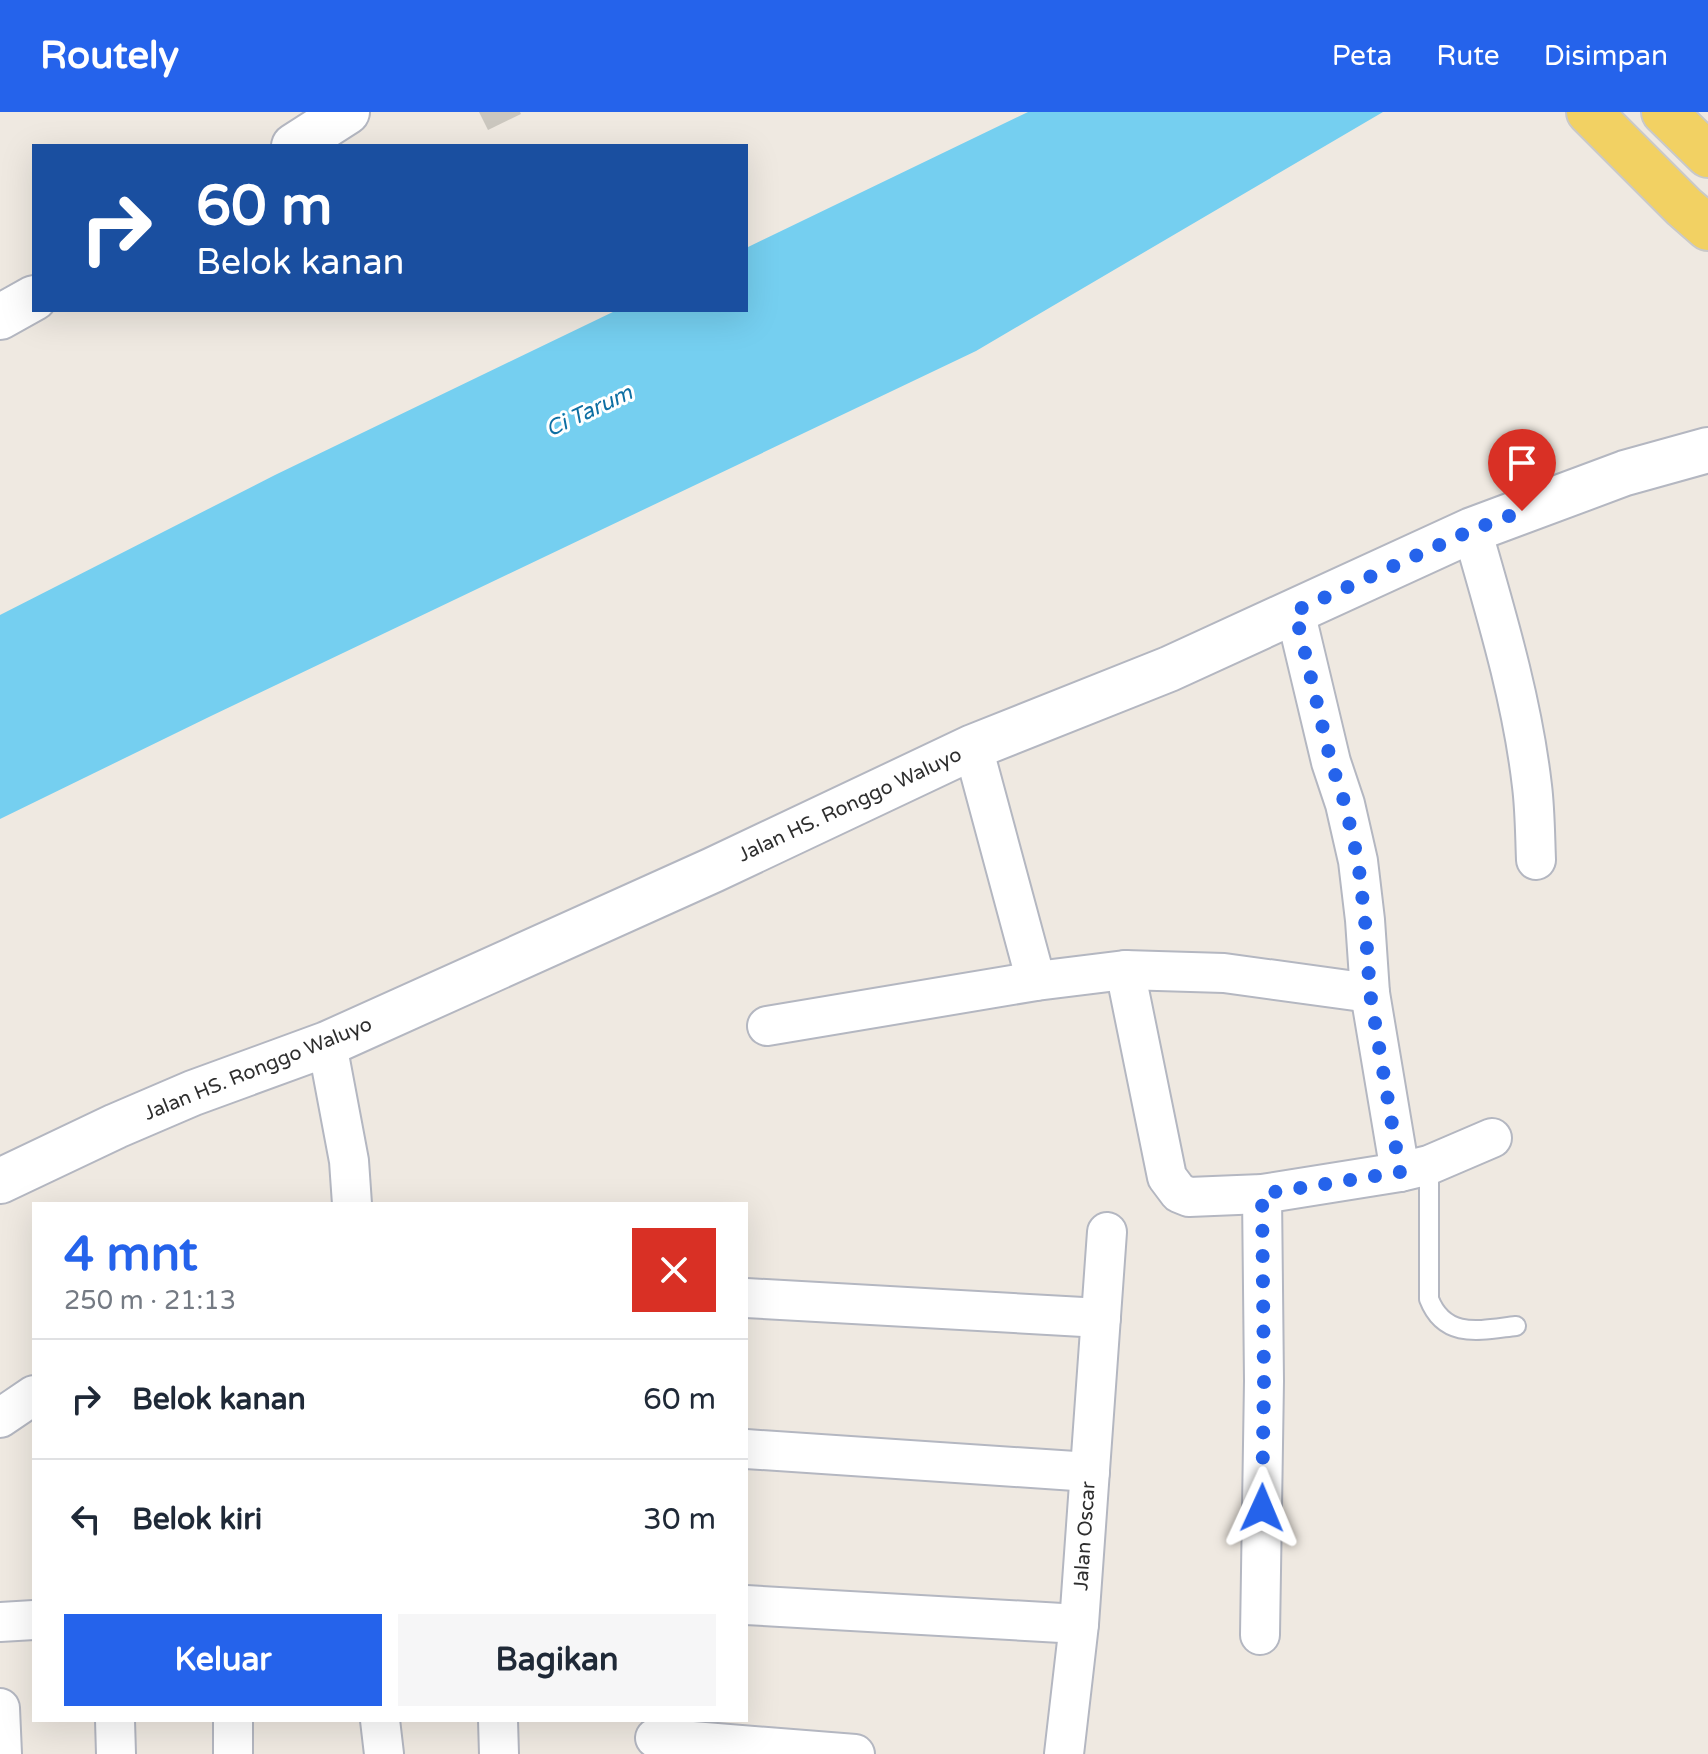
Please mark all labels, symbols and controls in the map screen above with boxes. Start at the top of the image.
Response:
text: Routely [40,33,179,79]
text: Peta [1332,39,1392,73]
text: Rute [1436,39,1500,73]
text: Disimpan [1544,39,1668,73]
text: 60 m [196,173,332,240]
icon: right [64,176,168,280]
text: Belok kanan [196,241,405,284]
water label: Ci Tarum [542,379,637,442]
pin [1488,429,1556,511]
icon: arrive [1500,441,1544,485]
street label: Jalan HS. Ronggo Waluyo [734,743,966,867]
street label: Jalan HS. Ronggo Waluyo [141,1012,375,1126]
text: 4 mnt [64,1226,198,1284]
button: close [632,1228,716,1312]
text: 250 m · 21:13 [64,1285,236,1316]
icon: right [64,1377,108,1421]
text: Belok kanan [132,1381,306,1418]
text: 60 m [643,1381,716,1418]
position arrow [1220,1466,1304,1550]
street label: Jalan Oscar [1069,1480,1101,1591]
icon: left [64,1497,108,1541]
text: Belok kiri [132,1501,262,1538]
text: 30 m [643,1501,716,1538]
button: Keluar [64,1614,382,1706]
button: Bagikan [398,1614,716,1706]

